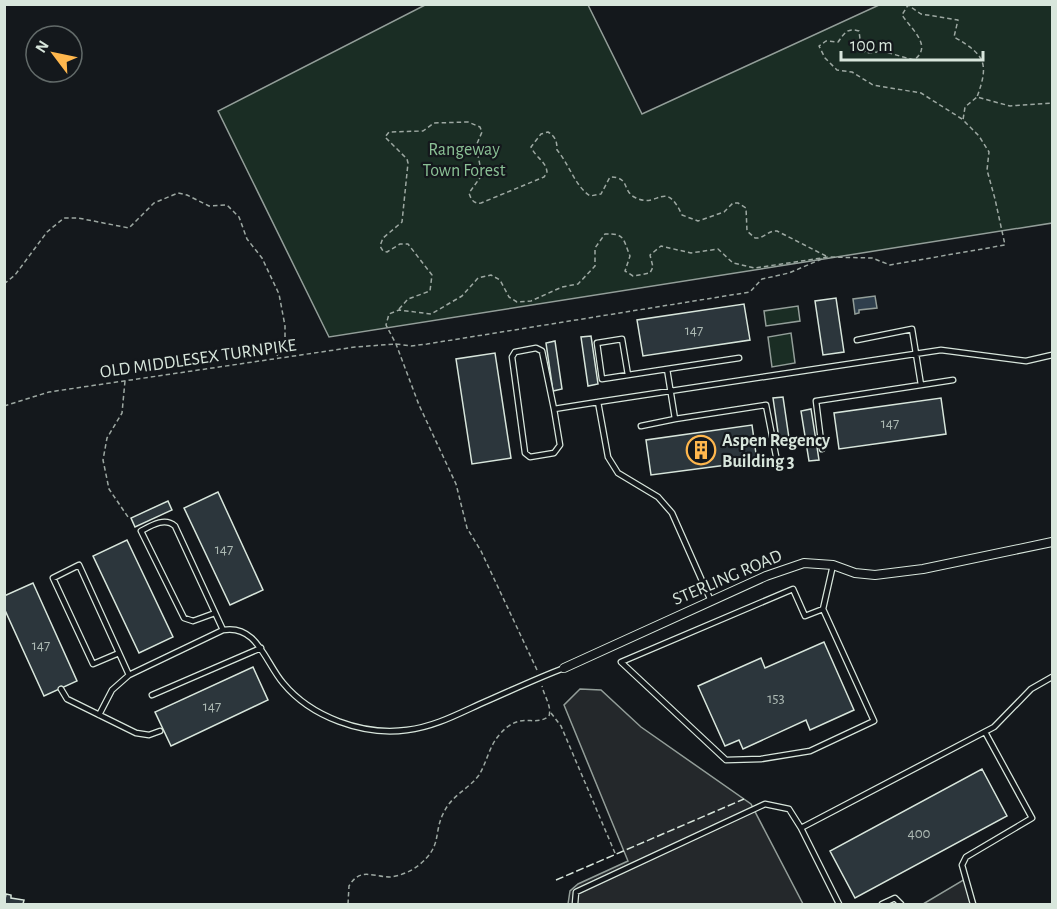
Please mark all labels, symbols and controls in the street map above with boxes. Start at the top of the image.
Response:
north arrow [24,24,84,84]
scale bar [841,24,984,62]
text: 100 m [850,37,893,55]
text: N [32,38,52,56]
park label: Rangeway Town Forest [423,141,506,180]
house number: 147 [685,323,703,338]
street label: OLD MIDDLESEX TURNPIKE [99,336,298,382]
house number: 147 [881,416,899,431]
place label: Aspen Regency Building 3 [722,432,831,471]
building icon: Aspen Regency Building 3 [685,434,717,466]
house number: 147 [215,542,233,557]
street label: STERLING ROAD [670,547,785,609]
house number: 147 [32,638,50,653]
house number: 153 [767,691,785,706]
house number: 147 [203,699,221,714]
house number: 400 [907,826,931,841]

